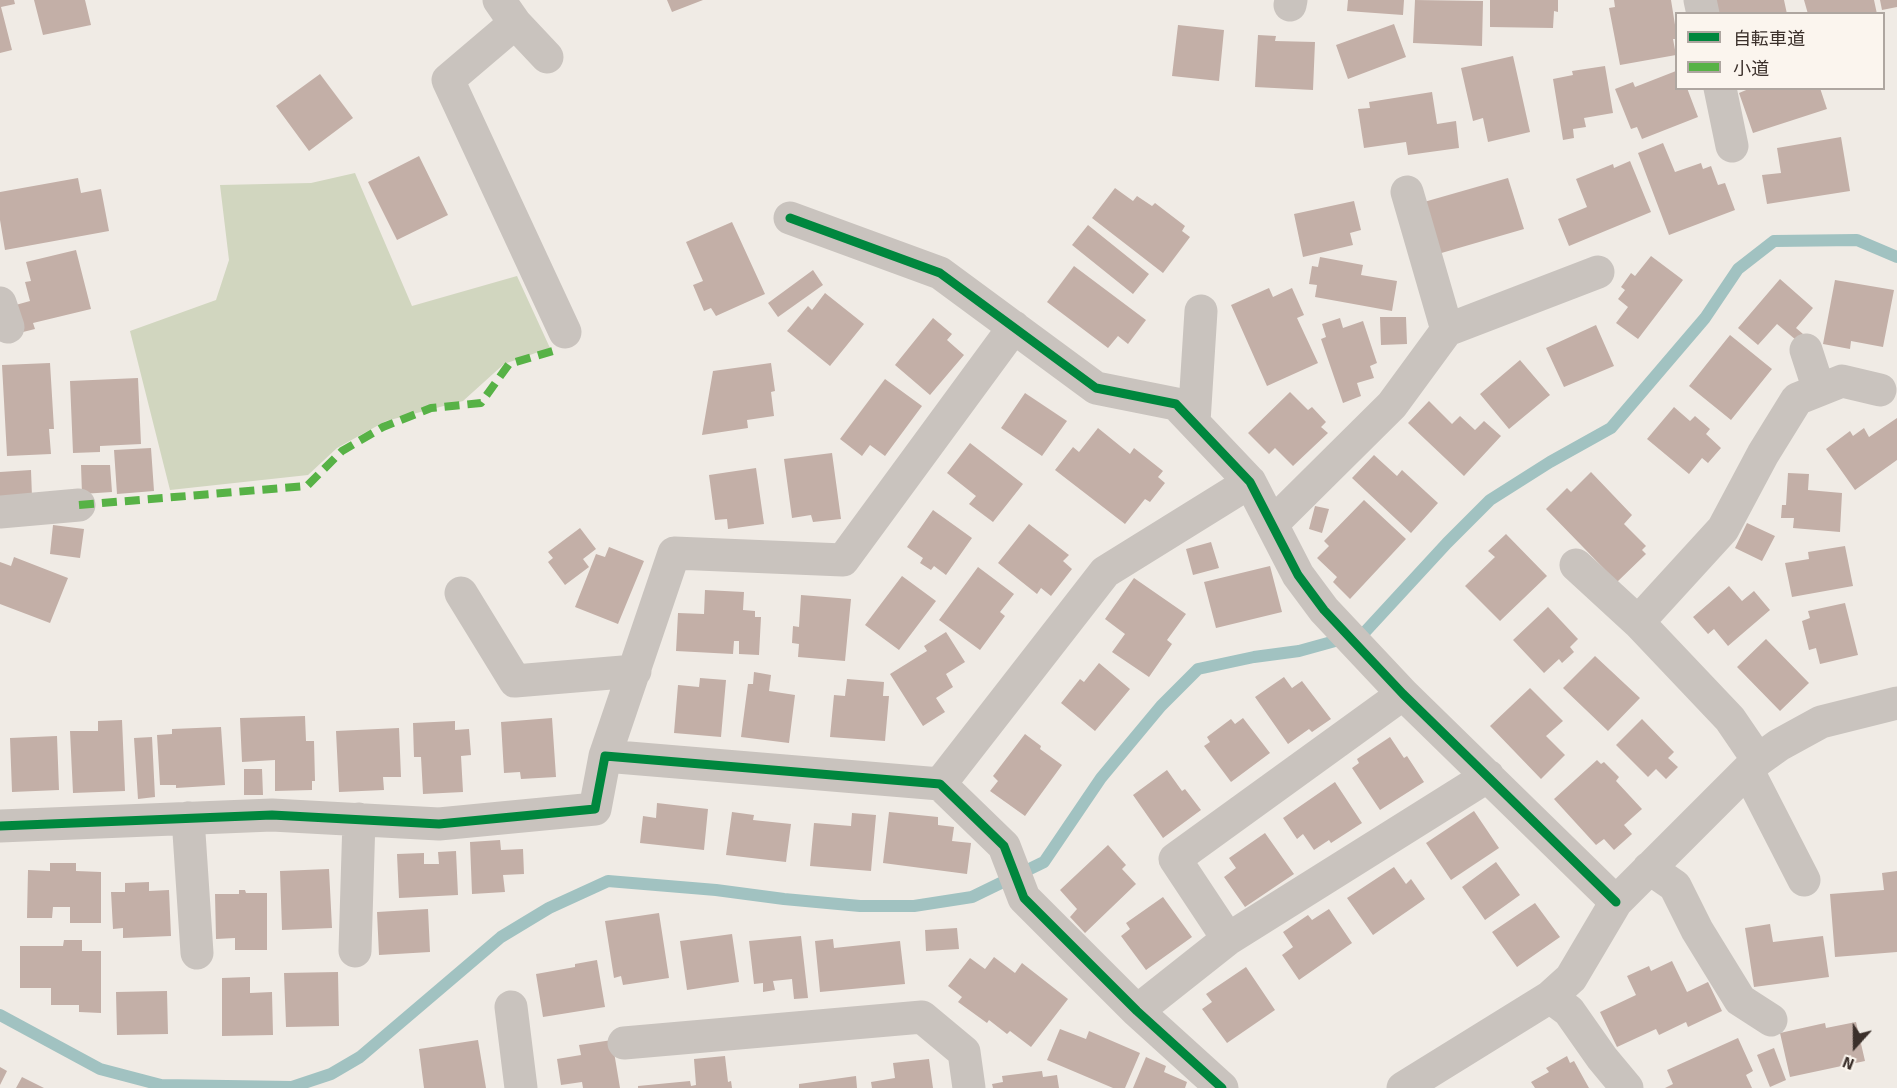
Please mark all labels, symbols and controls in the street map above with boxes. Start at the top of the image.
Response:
legend [1675,12,1885,90]
text: 自転車道 [1733,28,1805,50]
text: 小道 [1733,58,1769,80]
north arrow [1825,1016,1885,1076]
text: N [1840,1051,1857,1074]

